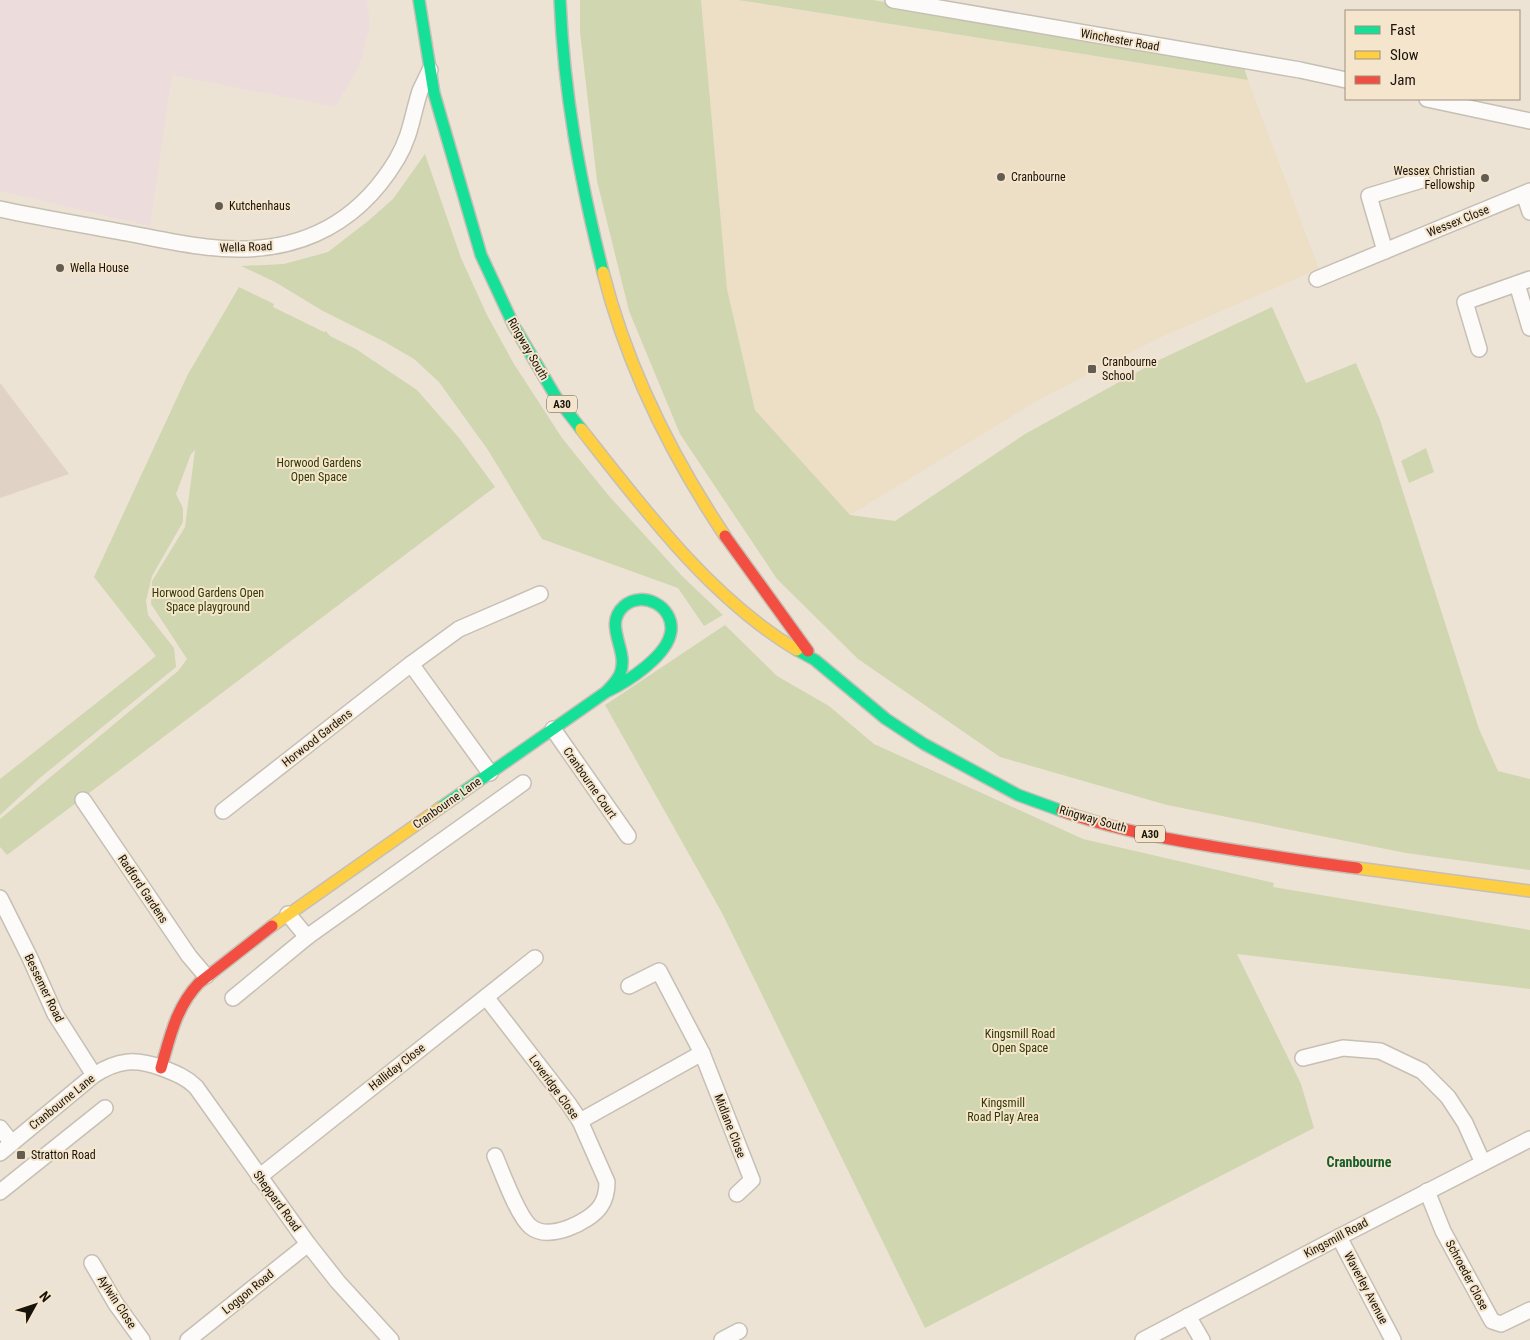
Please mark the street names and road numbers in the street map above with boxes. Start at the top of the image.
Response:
street label: Winchester Road [1079,26,1161,54]
street label: Wessex Close [1425,202,1491,240]
street label: Wella Road [219,239,273,255]
street label: Ringway South [505,315,552,383]
road number: A30 [547,396,577,412]
street label: Horwood Gardens [279,706,355,770]
street label: Cranbourne Court [560,745,620,822]
street label: Cranbourne Lane [410,774,484,832]
street label: Ringway South [1058,803,1129,835]
road number: A30 [1135,826,1165,842]
street label: Radford Gardens [115,852,171,926]
street label: Bessemer Road [22,952,67,1024]
street label: Halliday Close [366,1040,428,1093]
street label: Loveridge Close [526,1052,582,1122]
street label: Cranbourne Lane [26,1071,98,1133]
street label: Midlane Close [711,1092,749,1160]
street label: Sheppard Road [250,1168,304,1234]
street label: Kingsmill Road [1302,1215,1371,1261]
street label: Schroeder Close [1443,1238,1492,1313]
street label: Waverley Avenue [1341,1250,1391,1327]
street label: Loggon Road [219,1267,277,1317]
street label: Aylwin Close [95,1273,139,1331]

